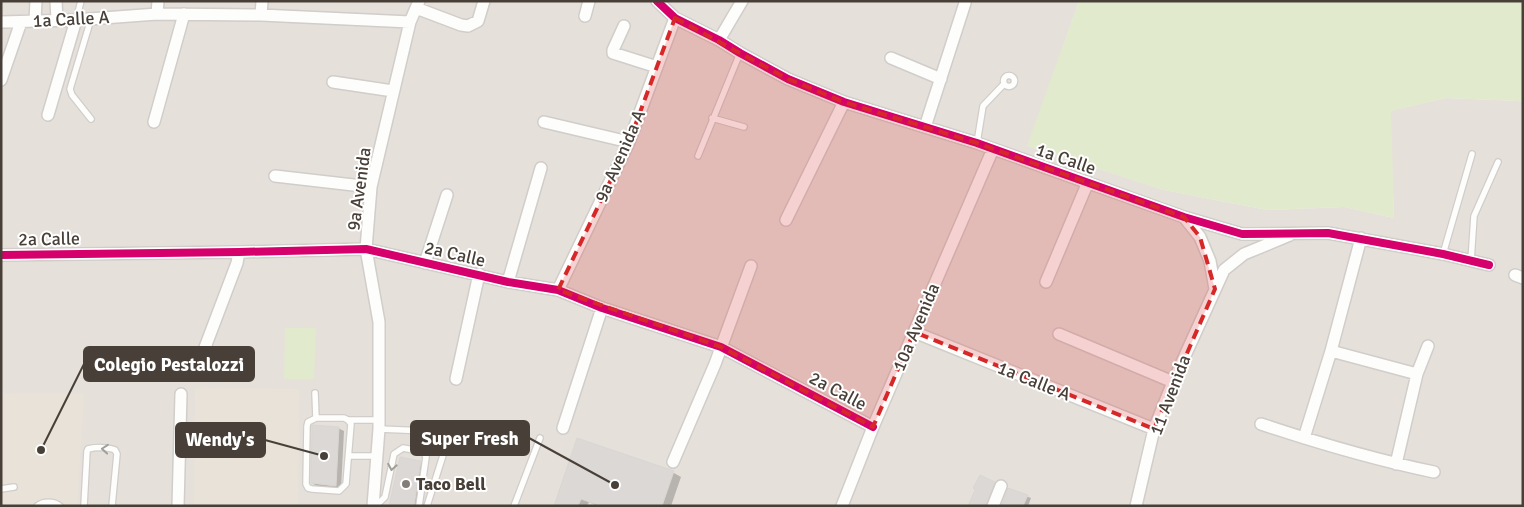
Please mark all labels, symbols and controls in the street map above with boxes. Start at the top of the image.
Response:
street label: 1a Calle A [32,6,110,32]
street label: 9a Avenida A [590,106,650,206]
street label: 1a Calle [1033,139,1099,179]
street label: 9a Avenida [342,146,376,232]
street label: 2a Calle [18,227,80,251]
street label: 2a Calle [422,236,488,272]
street label: 10a Avenida [888,280,944,374]
callout: Colegio Pestalozzi [84,347,254,381]
street label: 11 Avenida [1145,352,1195,438]
text: Colegio Pestalozzi [94,353,244,377]
street label: 1a Calle A [994,356,1074,406]
street label: 2a Calle [806,367,870,415]
callout: Super Fresh [411,421,529,455]
callout: Wendy's [176,423,265,457]
text: Super Fresh [421,427,519,451]
text: Wendy's [186,428,254,452]
one-way arrow [101,444,109,455]
one-way arrow [387,463,397,472]
place label: Taco Bell [416,473,486,495]
marker: Taco Bell [400,478,412,490]

